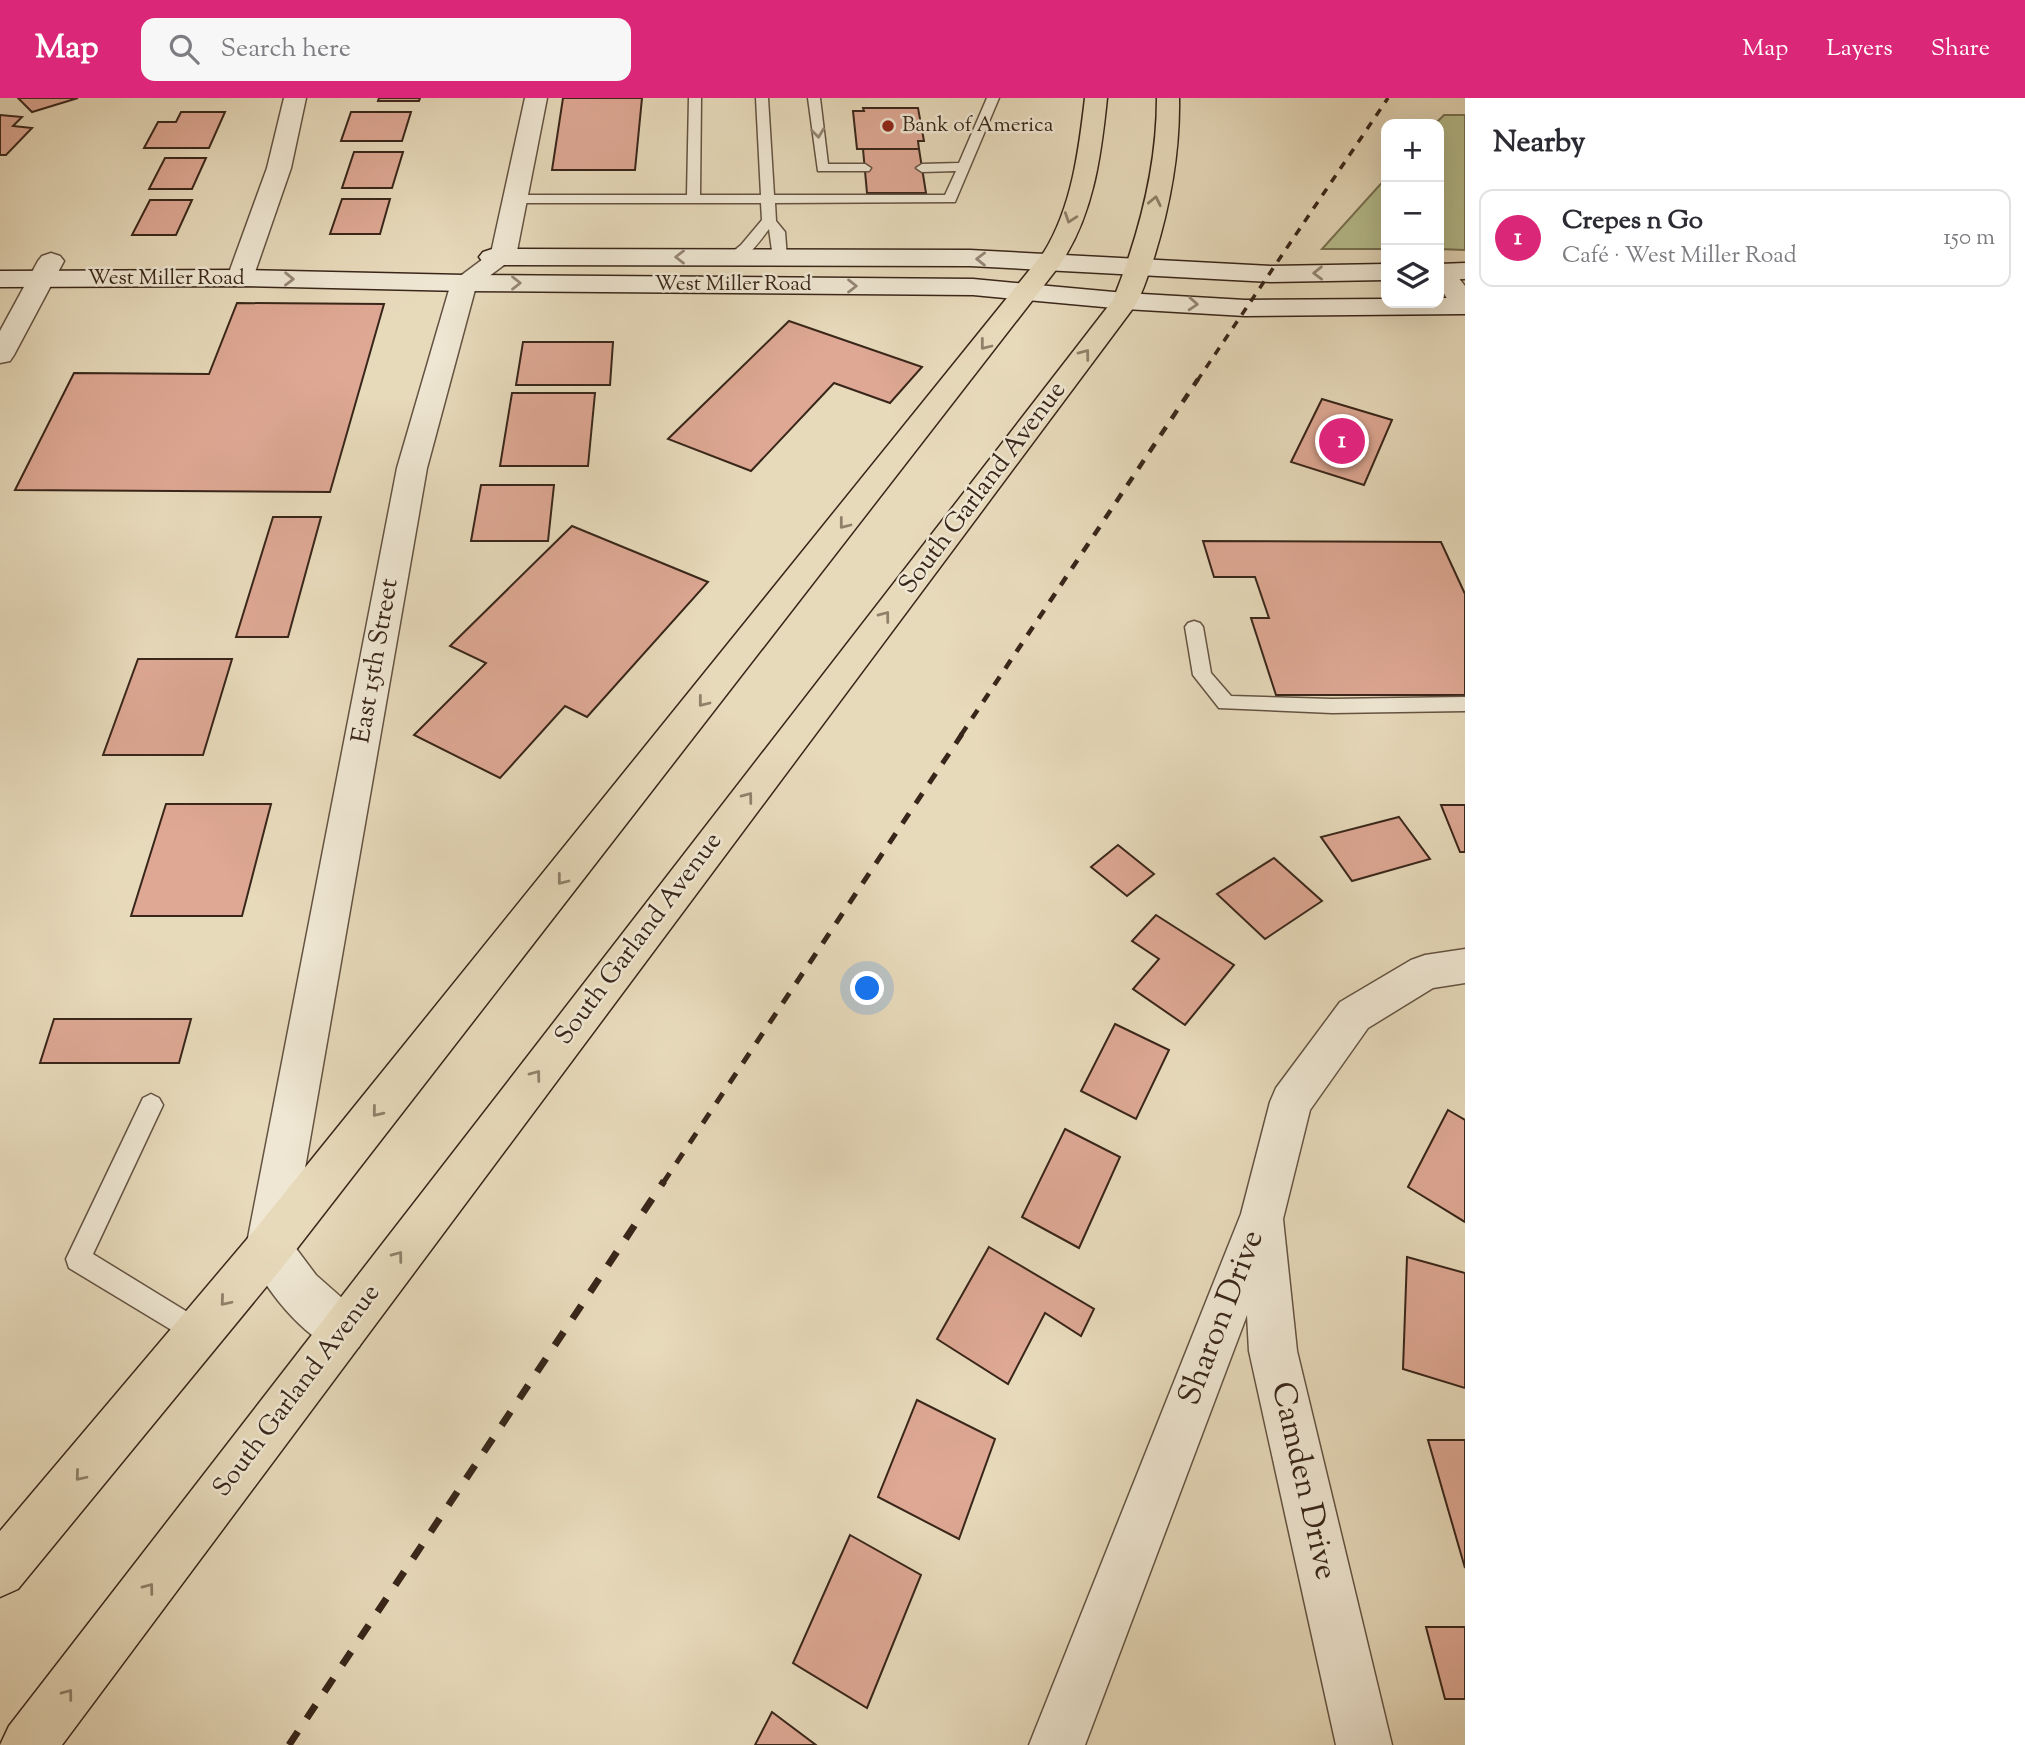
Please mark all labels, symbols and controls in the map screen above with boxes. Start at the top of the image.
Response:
search box [141,18,631,81]
text: Map [35,25,99,73]
icon: search [165,30,203,68]
text: Search here [221,31,351,68]
text: Map [1742,32,1788,66]
text: Layers [1826,32,1893,66]
text: Share [1931,32,1990,66]
place label: Bank of America [902,111,1054,141]
marker: Bank of America [880,118,896,134]
map controls [1381,119,1444,308]
button: + [1381,119,1444,182]
text: Nearby [1493,122,1585,165]
one-way arrow [810,127,825,139]
button: − [1381,182,1444,245]
one-way arrow [1147,195,1162,207]
text: Crepes n Go [1562,203,1703,240]
one-way arrow [1064,211,1078,223]
text: 1 [1514,222,1522,255]
text: 150 m [1943,222,1995,255]
text: Café · West Miller Road [1562,240,1797,273]
button: layers [1381,245,1444,308]
one-way arrow [674,249,684,265]
one-way arrow [975,251,986,266]
street label: West Miller Road [87,264,245,294]
one-way arrow [1312,266,1323,281]
street label: West Miller Road [654,270,812,300]
one-way arrow [283,272,294,287]
one-way arrow [511,275,522,291]
one-way arrow [847,278,858,293]
one-way arrow [1187,297,1198,312]
one-way arrow [980,337,993,350]
one-way arrow [1076,349,1089,361]
street label: South Garland Avenue [890,374,1076,602]
pin: 1 [1319,415,1365,467]
one-way arrow [839,516,852,528]
street label: East 15th Street [343,576,409,746]
one-way arrow [877,611,890,623]
one-way arrow [698,694,711,707]
one-way arrow [739,792,752,805]
street label: South Garland Avenue [546,825,732,1053]
one-way arrow [557,873,570,885]
your location [850,971,884,1005]
one-way arrow [527,1071,540,1083]
one-way arrow [373,1104,385,1117]
street label: Sharon Drive [1167,1224,1277,1412]
one-way arrow [390,1252,402,1264]
street label: South Garland Avenue [204,1277,390,1505]
one-way arrow [221,1293,233,1306]
street label: Camden Drive [1258,1378,1348,1584]
one-way arrow [75,1468,88,1480]
one-way arrow [140,1583,153,1596]
one-way arrow [59,1689,72,1701]

